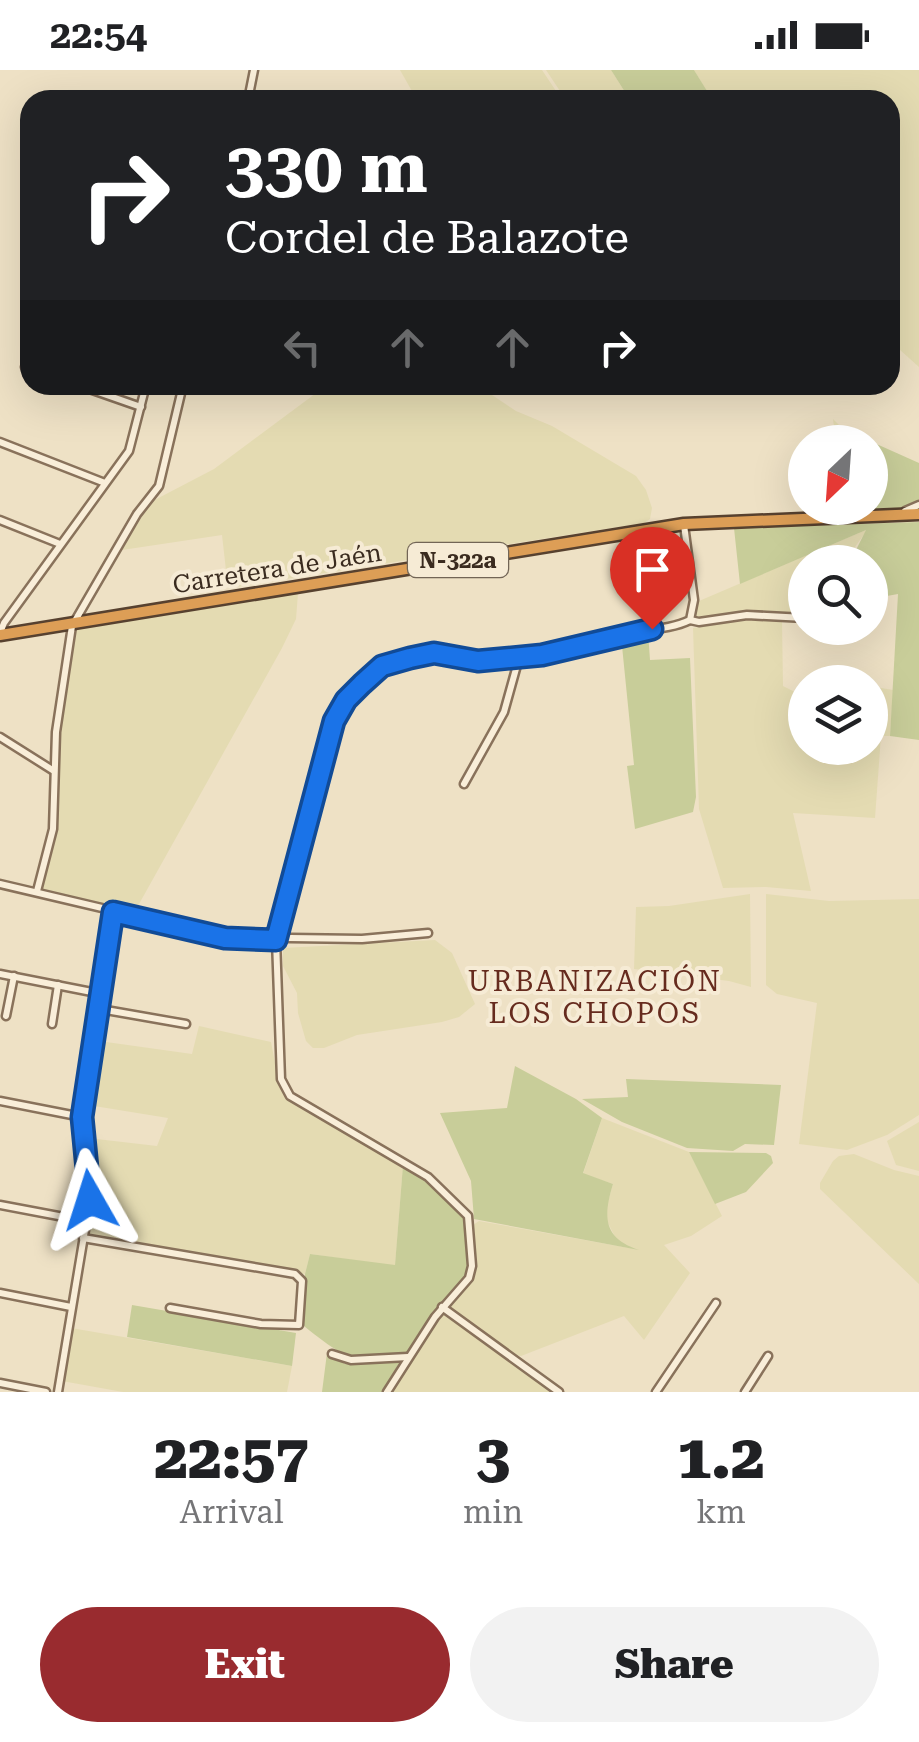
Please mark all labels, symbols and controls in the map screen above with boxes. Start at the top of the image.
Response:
text: 22:54 [50,13,147,57]
text: 330 m [225,127,428,209]
icon: right [60,130,190,260]
text: Cordel de Balazote [225,211,629,264]
icon: left [275,320,330,375]
icon: ahead [380,320,435,375]
icon: ahead [485,320,540,375]
icon: right [590,320,645,375]
north arrow [788,425,888,525]
map controls [788,425,888,765]
pin [610,527,695,630]
street label: Carretera de Jaén [171,538,384,599]
icon: arrive [625,542,680,597]
road number: N-322a [408,543,508,577]
button: search [788,545,888,645]
button: layers [788,665,888,765]
district label: URBANIZACIÓN LOS CHOPOS [468,964,722,1030]
position arrow [38,1148,142,1252]
text: 22:57 [154,1422,309,1493]
text: 3 [476,1422,510,1493]
text: 1.2 [677,1422,765,1493]
text: Arrival [180,1493,284,1531]
text: min [463,1493,523,1531]
text: km [696,1493,746,1531]
button: Exit [40,1607,450,1722]
button: Share [470,1607,879,1722]

